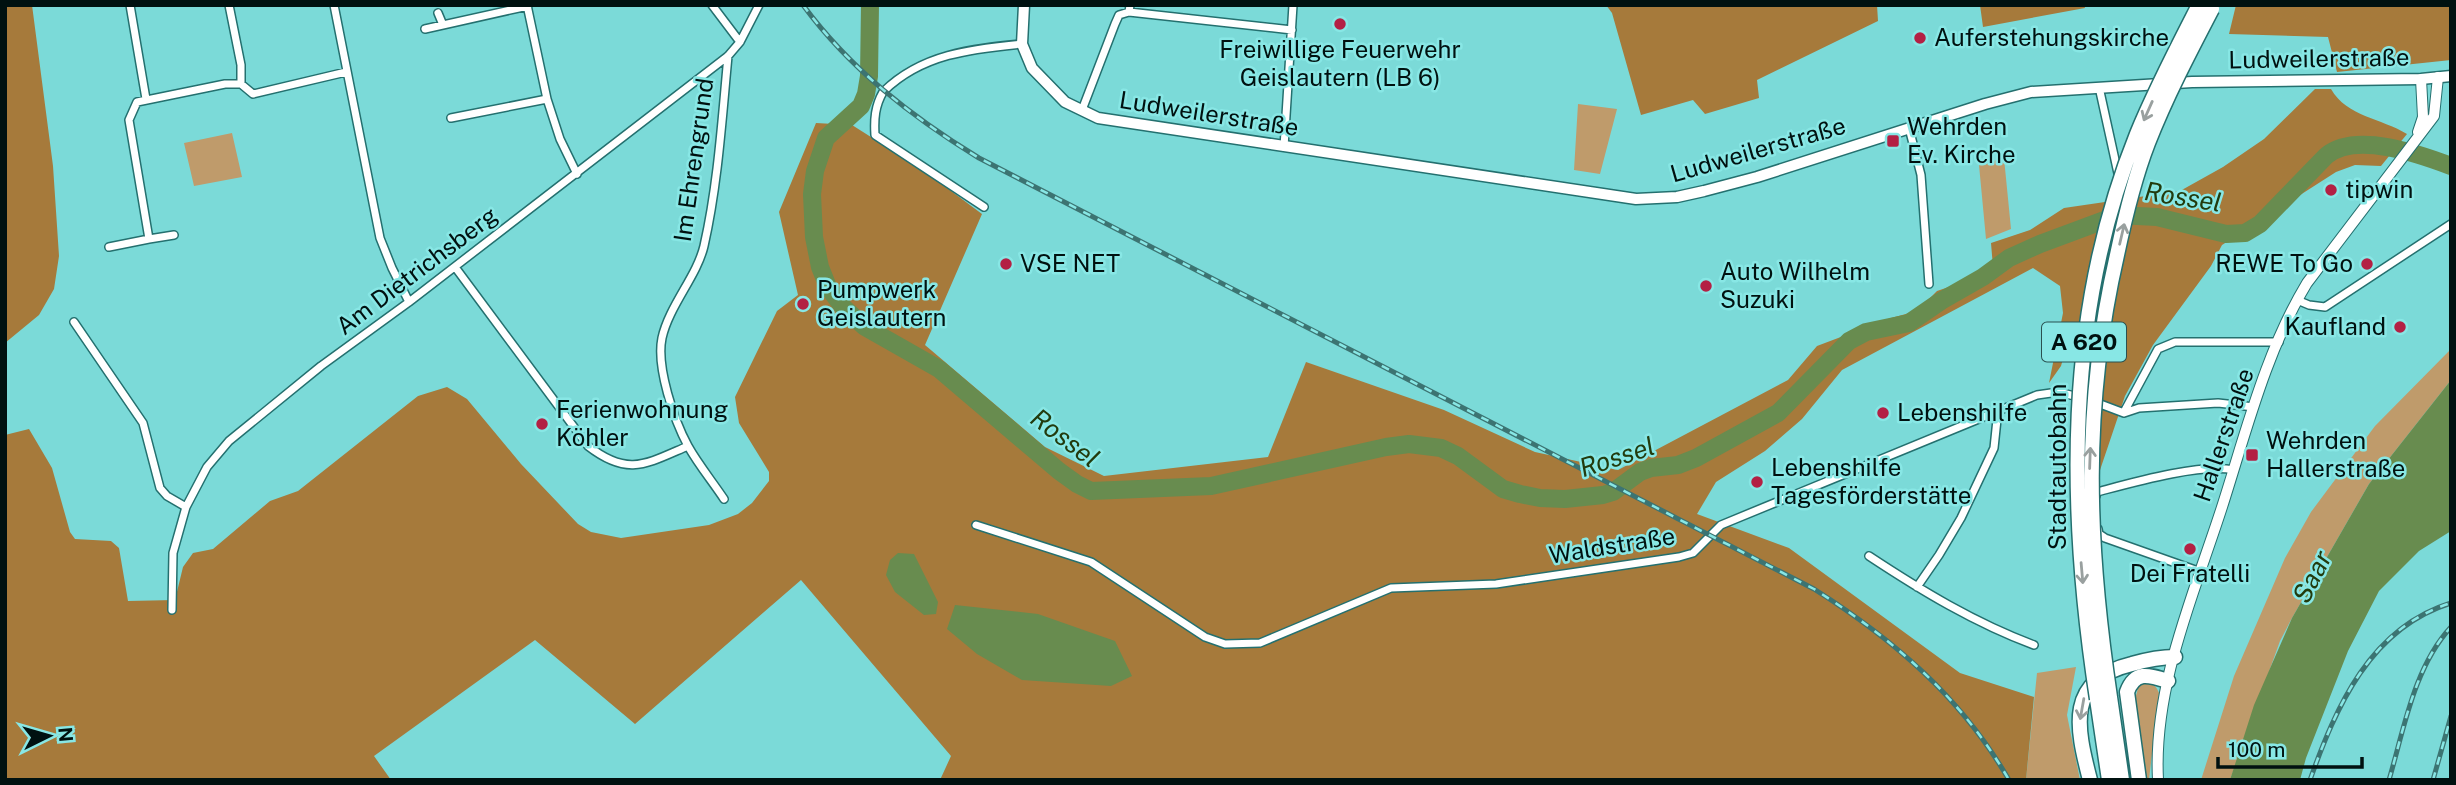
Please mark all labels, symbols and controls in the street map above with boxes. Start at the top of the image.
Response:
marker: Freiwillige Feuerwehr Geislautern (LB 6) [1332,16,1348,32]
place label: Auferstehungskirche [1934,23,2169,51]
marker: Auferstehungskirche [1912,30,1928,46]
place label: Freiwillige Feuerwehr Geislautern (LB 6) [1219,35,1461,91]
street label: Ludweilerstraße [2228,42,2410,74]
street label: Im Ehrengrund [668,76,718,244]
street label: Ludweilerstraße [1118,85,1301,141]
one-way arrow [2141,99,2154,121]
street label: Ludweilerstraße [1667,111,1849,187]
place label: Wehrden Ev. Kirche [1907,112,2016,168]
marker: Wehrden Ev. Kirche [1885,133,1901,149]
water label: Rossel [2142,175,2224,218]
place label: tipwin [2345,175,2413,203]
marker: tipwin [2323,182,2339,198]
street label: Am Dietrichsberg [330,200,502,340]
one-way arrow [2115,223,2129,246]
place label: VSE NET [1020,249,1120,277]
place label: REWE To Go [2215,249,2353,277]
marker: VSE NET [998,256,1014,272]
marker: REWE To Go [2359,256,2375,272]
place label: Auto Wilhelm Suzuki [1720,257,1870,313]
place label: Pumpwerk Geislautern [817,275,946,331]
marker: Auto Wilhelm Suzuki [1698,278,1714,294]
marker: Pumpwerk Geislautern [795,296,811,312]
place label: Kaufland [2285,312,2386,340]
marker: Kaufland [2392,319,2408,335]
road number: A 620 [2042,322,2126,362]
street label: Hallerstraße [2187,364,2259,505]
street label: Stadtautobahn [2043,384,2071,550]
place label: Ferienwohnung Köhler [556,395,728,451]
place label: Lebenshilfe [1897,398,2027,426]
water label: Rossel [1025,402,1106,473]
marker: Lebenshilfe [1875,405,1891,421]
marker: Ferienwohnung Köhler [534,416,550,432]
place label: Wehrden Hallerstraße [2266,426,2405,482]
water label: Rossel [1575,430,1659,483]
one-way arrow [2084,447,2097,470]
marker: Wehrden Hallerstraße [2244,447,2260,463]
place label: Lebenshilfe Tagesförderstätte [1771,453,1971,509]
marker: Lebenshilfe Tagesförderstätte [1749,474,1765,490]
street label: Waldstraße [1547,521,1677,569]
marker: Dei Fratelli [2182,541,2198,557]
water label: Saar [2285,545,2338,608]
place label: Dei Fratelli [2130,559,2250,587]
one-way arrow [2075,561,2088,584]
one-way arrow [2075,697,2088,720]
north arrow [14,701,84,771]
text: N [54,726,78,743]
scale bar [2218,726,2362,770]
text: 100 m [2228,737,2285,762]

